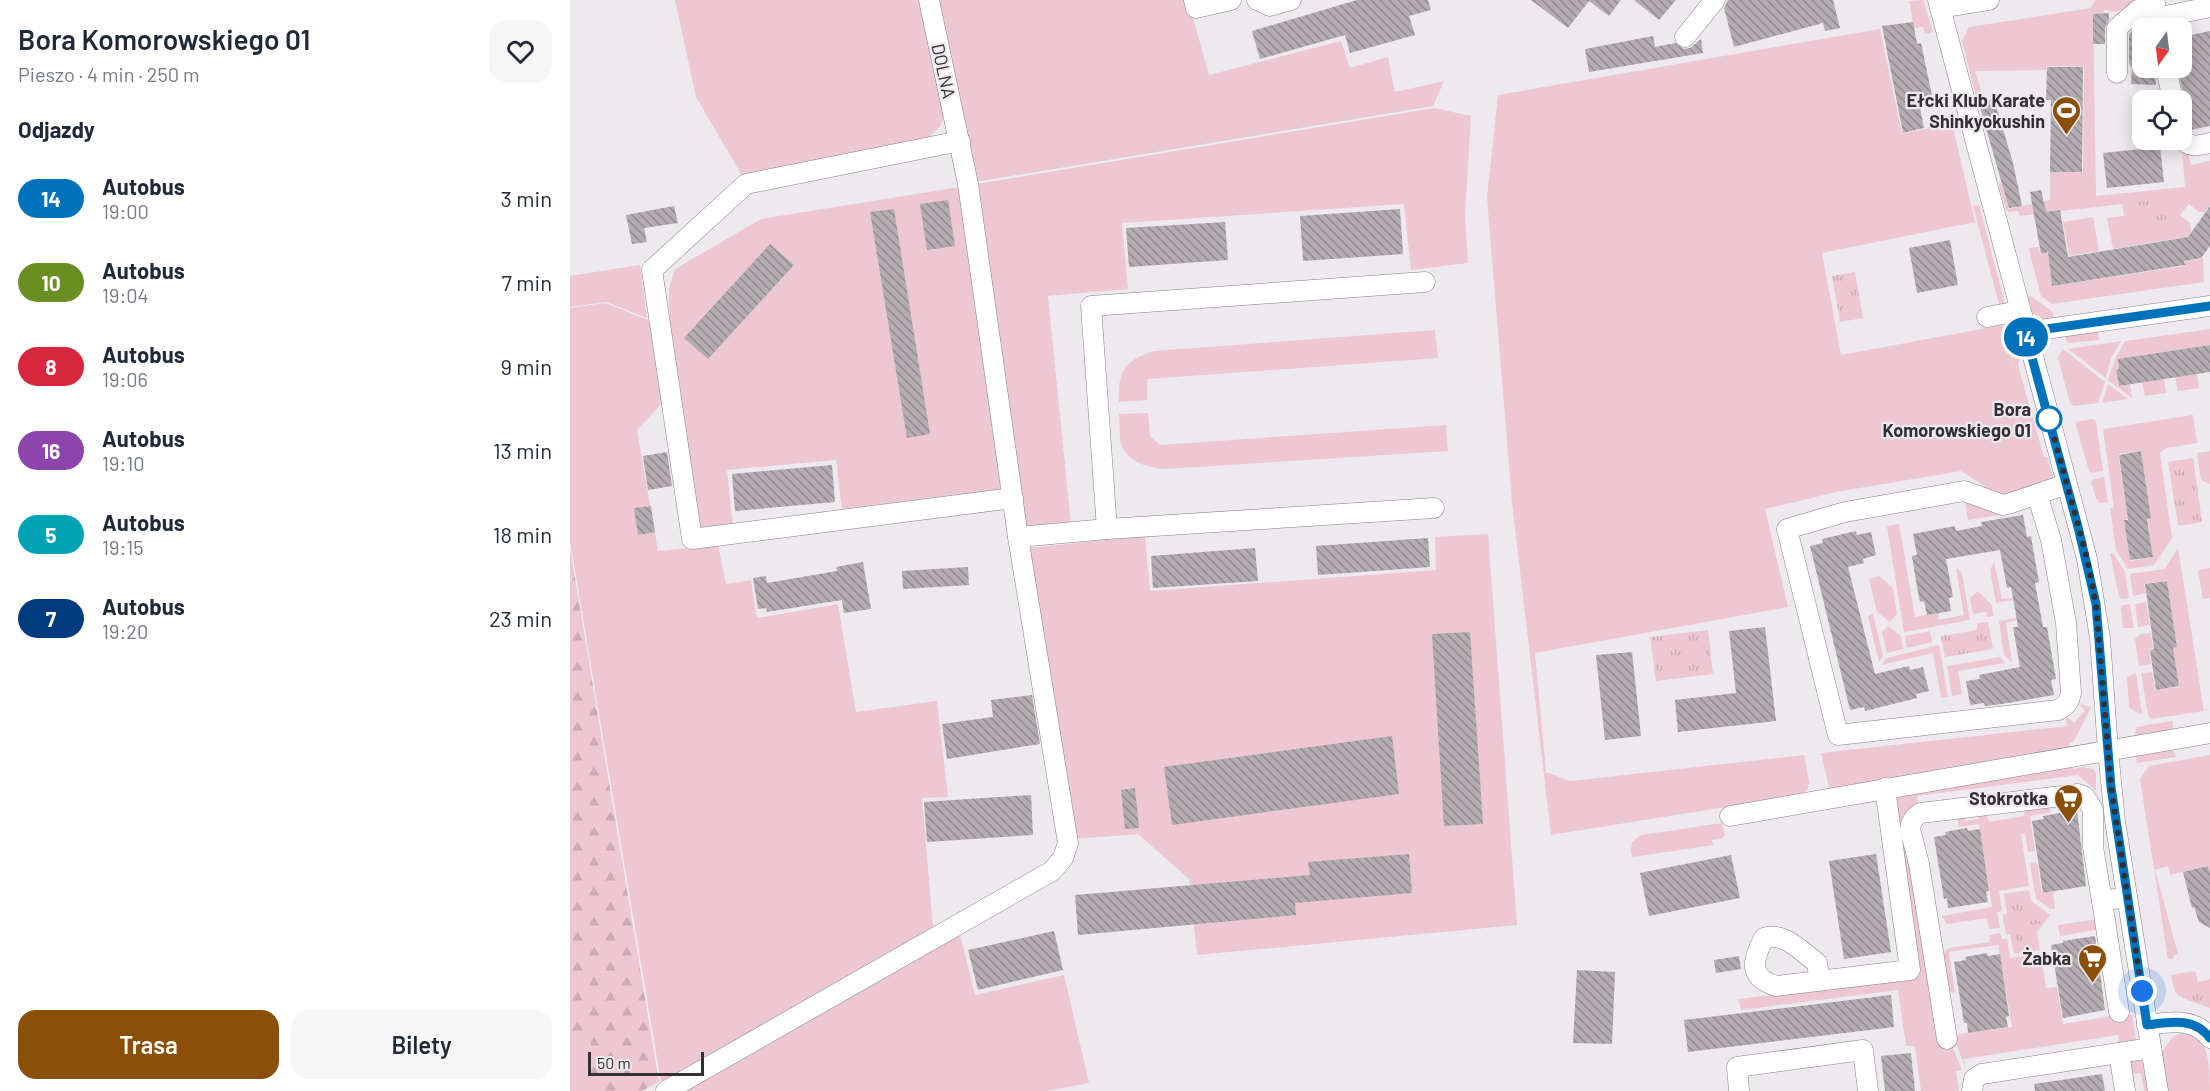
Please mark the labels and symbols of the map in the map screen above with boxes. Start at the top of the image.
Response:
north arrow [2132,18,2192,78]
street label: DOLNA [927,42,961,101]
place label: Ełcki Klub Karate Shinkyokushin [1907,89,2045,132]
sports icon: Ełcki Klub Karate Shinkyokushin [2050,94,2082,136]
line badge: 14 [1999,318,2053,356]
place label: Bora Komorowskiego 01 [1883,398,2031,441]
marker: Bora Komorowskiego 01 [2036,406,2062,432]
supermarket icon: Stokrotka [2053,782,2085,824]
place label: Stokrotka [1969,787,2048,809]
supermarket icon: Żabka [2076,942,2108,984]
place label: Żabka [2023,947,2071,969]
your location [2127,976,2157,1006]
scale bar [588,1049,704,1076]

